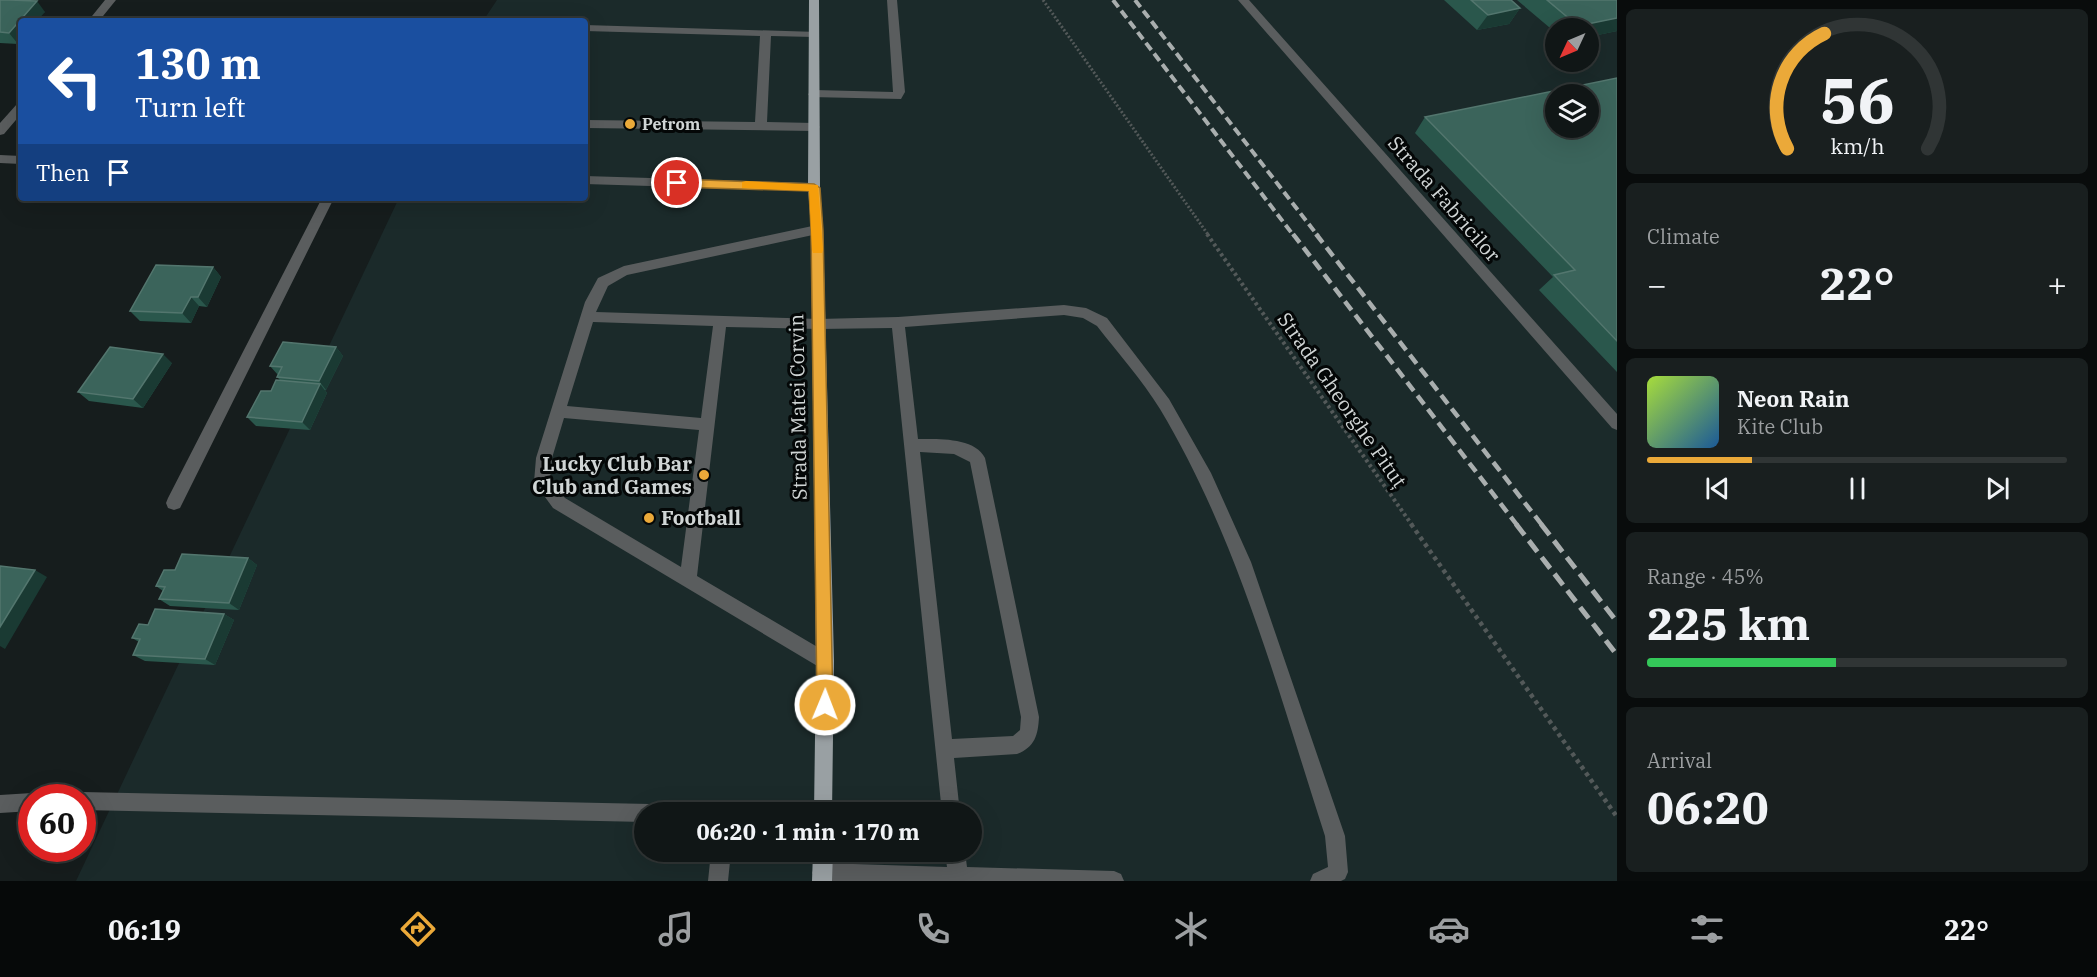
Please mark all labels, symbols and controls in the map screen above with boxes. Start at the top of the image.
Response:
north arrow [1545,18,1599,72]
map controls [1545,18,1599,138]
text: 130 m [135,36,261,91]
icon: left [36,42,114,120]
text: 56 [1820,59,1894,140]
button: layers [1545,84,1599,138]
text: Turn left [135,89,246,124]
place label: Petrom [642,114,701,134]
marker: Petrom [623,117,637,131]
street label: Strada Fabricilor [1382,130,1507,267]
text: km/h [1830,132,1884,160]
icon: arrive [102,156,135,189]
pin [651,157,702,208]
text: Then [36,158,90,187]
icon: arrive [660,166,693,199]
text: Climate [1647,223,1720,250]
text: 22° [1819,254,1895,312]
text: − [1647,263,1667,306]
text: + [2047,263,2067,306]
street label: Strada Gheorghe Pituț [1272,307,1413,493]
street label: Strada Matei Corvin [782,313,813,500]
text: Neon Rain [1737,384,1850,413]
text: Kite Club [1737,413,1823,440]
place label: Lucky Club Bar Club and Games [532,450,692,500]
marker: Lucky Club Bar Club and Games [697,468,711,482]
icon: previous [1701,472,1734,505]
icon: pause [1841,472,1874,505]
icon: next [1981,472,2014,505]
place label: Football [661,504,741,531]
marker: Football [642,511,656,525]
text: Range · 45% [1647,563,1764,590]
text: 225 km [1647,594,1810,652]
position arrow [793,673,857,737]
text: Arrival [1647,747,1712,774]
text: 06:20 [1647,778,1769,836]
speed limit sign: 60 [18,784,96,862]
text: 06:20 · 1 min · 170 m [696,817,920,846]
icon: directions [397,908,439,950]
icon: music [655,908,697,950]
icon: phone [912,908,954,950]
icon: climate [1170,908,1212,950]
icon: car [1428,908,1470,950]
icon: filters [1686,908,1728,950]
text: 06:19 [108,912,181,947]
text: 22° [1944,912,1989,947]

